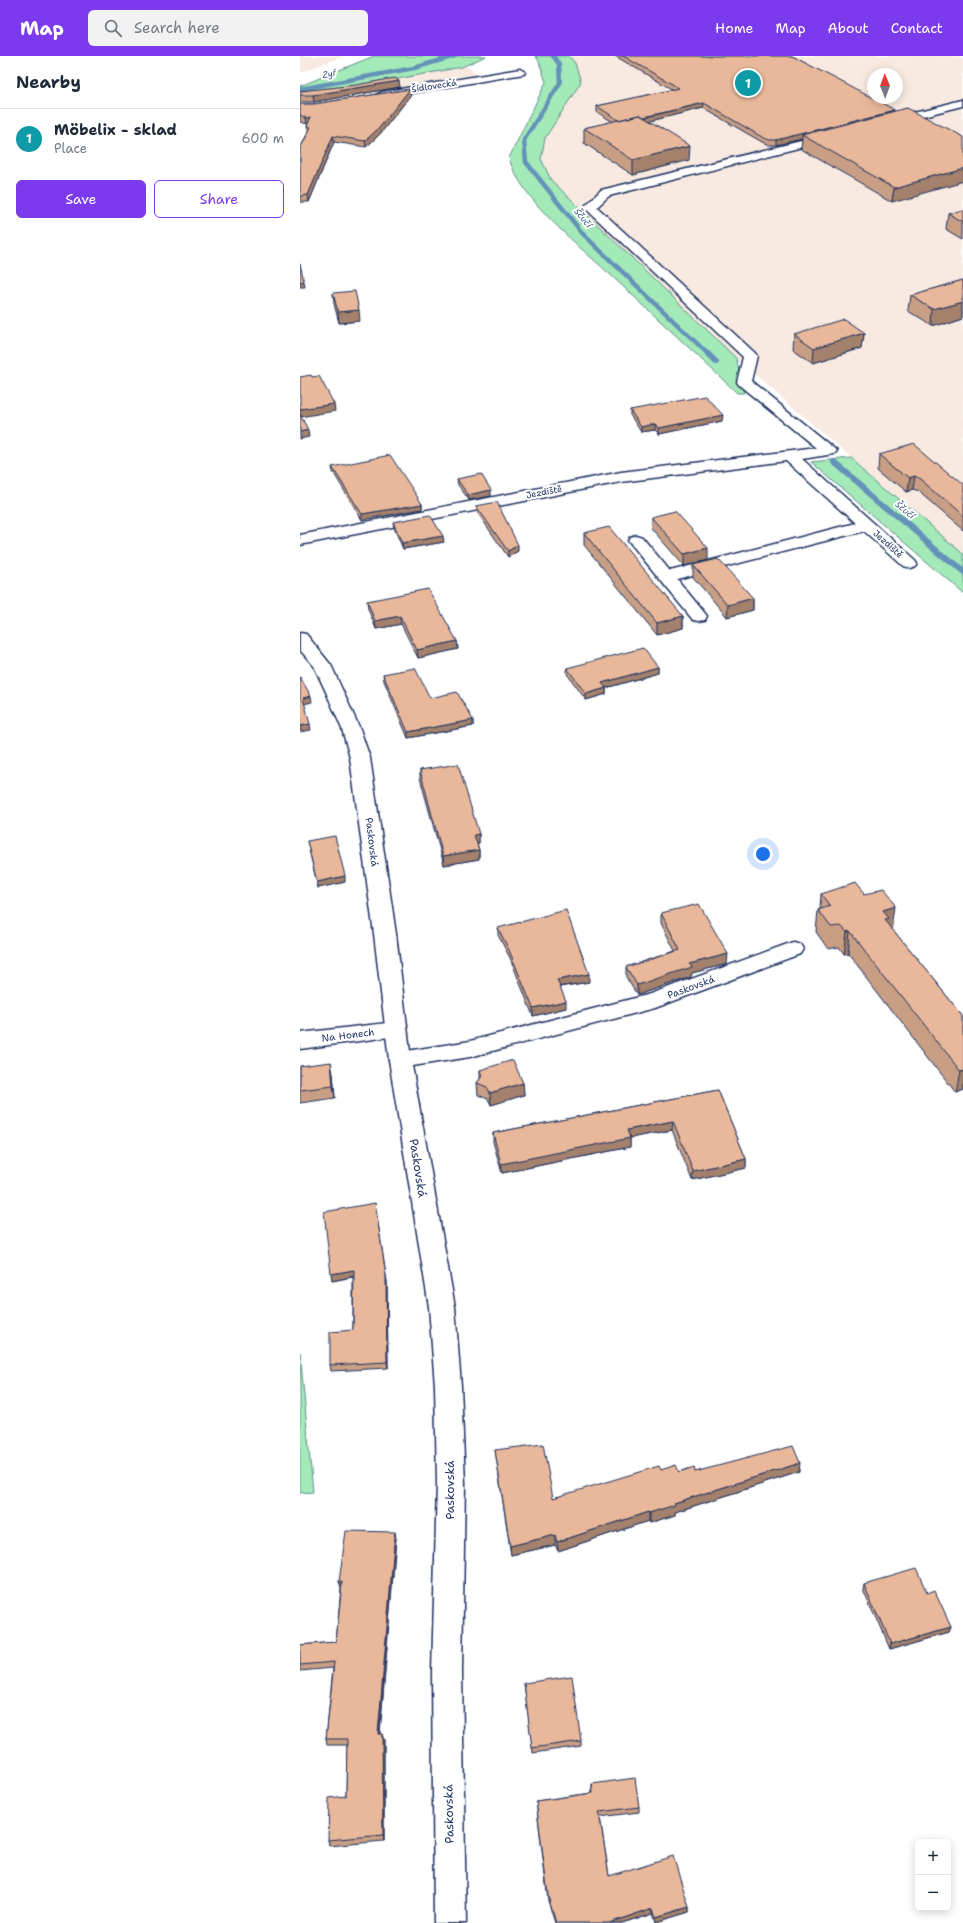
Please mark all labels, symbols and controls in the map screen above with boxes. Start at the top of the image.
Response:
search box [88,10,368,46]
text: Map [20,16,64,41]
icon: search [102,17,124,39]
text: Search here [134,18,220,38]
text: Home [715,19,754,37]
text: Map [776,19,806,37]
text: About [828,19,869,37]
text: Contact [891,19,943,37]
water label: Zyf [321,66,339,81]
pin: 1 [735,68,761,98]
north arrow [867,68,903,104]
text: Nearby [16,71,81,93]
street label: Šídlovecká [410,75,458,95]
text: Möbelix - sklad [54,120,177,140]
text: 1 [26,130,32,147]
text: 600 m [241,130,284,147]
text: Place [54,140,87,157]
button: Save [16,180,146,218]
button: Share [154,180,284,218]
water label: Ščučí [571,205,596,231]
street label: Jezdiště [525,483,563,501]
water label: Ščučí [893,498,919,523]
street label: Jezdiště [870,527,906,561]
street label: Paskovská [363,817,382,868]
your location [753,844,773,864]
street label: Paskovská [666,972,717,1002]
street label: Na Honech [321,1025,375,1045]
street label: Paskovská [405,1138,431,1199]
street label: Paskovská [442,1460,458,1520]
street label: Paskovská [440,1784,458,1844]
map controls [915,1839,951,1911]
button: + [915,1839,951,1875]
button: − [915,1875,951,1911]

